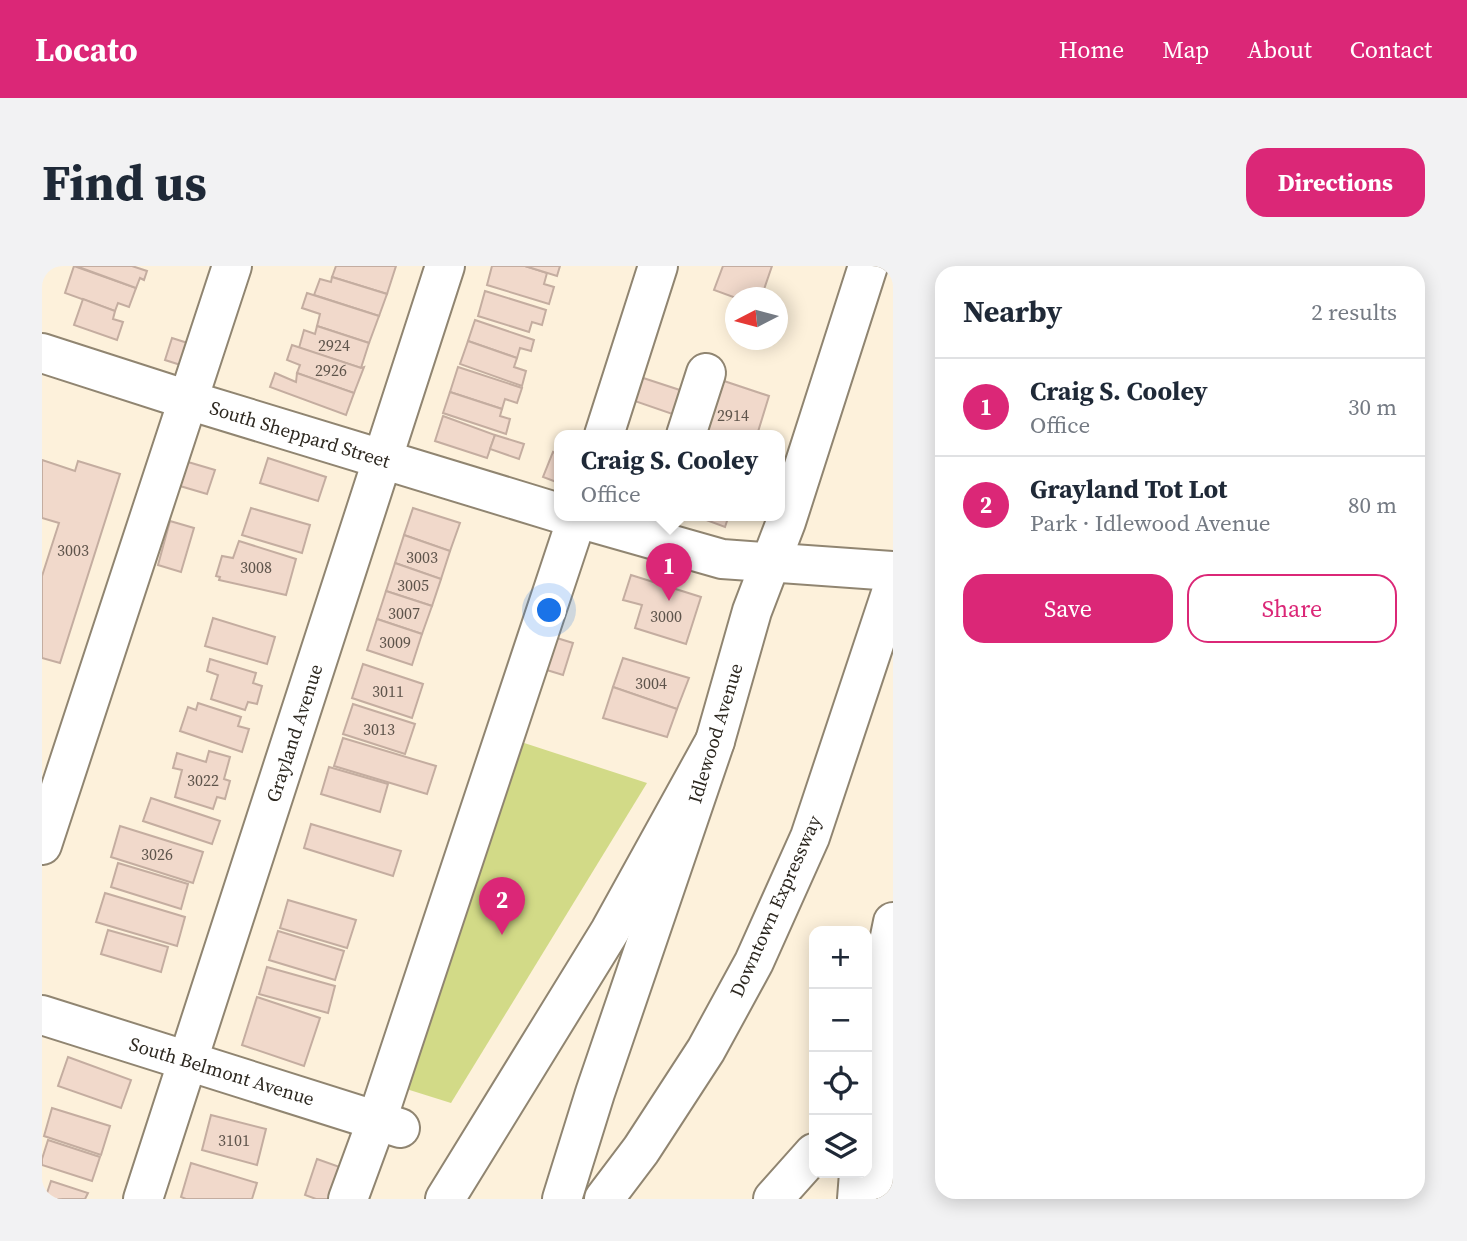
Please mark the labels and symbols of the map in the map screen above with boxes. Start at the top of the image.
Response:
north arrow [725,287,788,350]
house number: 2924 [318,334,350,356]
house number: 2926 [315,359,347,381]
street label: South Sheppard Street [207,394,394,474]
house number: 2914 [717,404,749,426]
house number: 3003 [57,539,89,561]
pin: 1 [646,543,692,601]
house number: 3003 [406,546,438,568]
house number: 3008 [240,556,272,578]
house number: 3005 [397,574,429,596]
your location [532,593,566,627]
house number: 3007 [388,602,420,624]
house number: 3000 [650,605,682,627]
house number: 3009 [379,631,411,653]
street label: Idlewood Avenue [681,660,749,806]
street label: Grayland Avenue [259,661,329,805]
house number: 3004 [635,672,667,694]
house number: 3011 [372,680,404,702]
house number: 3013 [363,718,395,740]
house number: 3022 [187,769,219,791]
street label: Downtown Expressway [723,811,827,1001]
house number: 3026 [141,843,173,865]
pin: 2 [479,877,525,935]
street label: South Belmont Avenue [126,1030,318,1112]
house number: 3101 [218,1129,250,1151]

